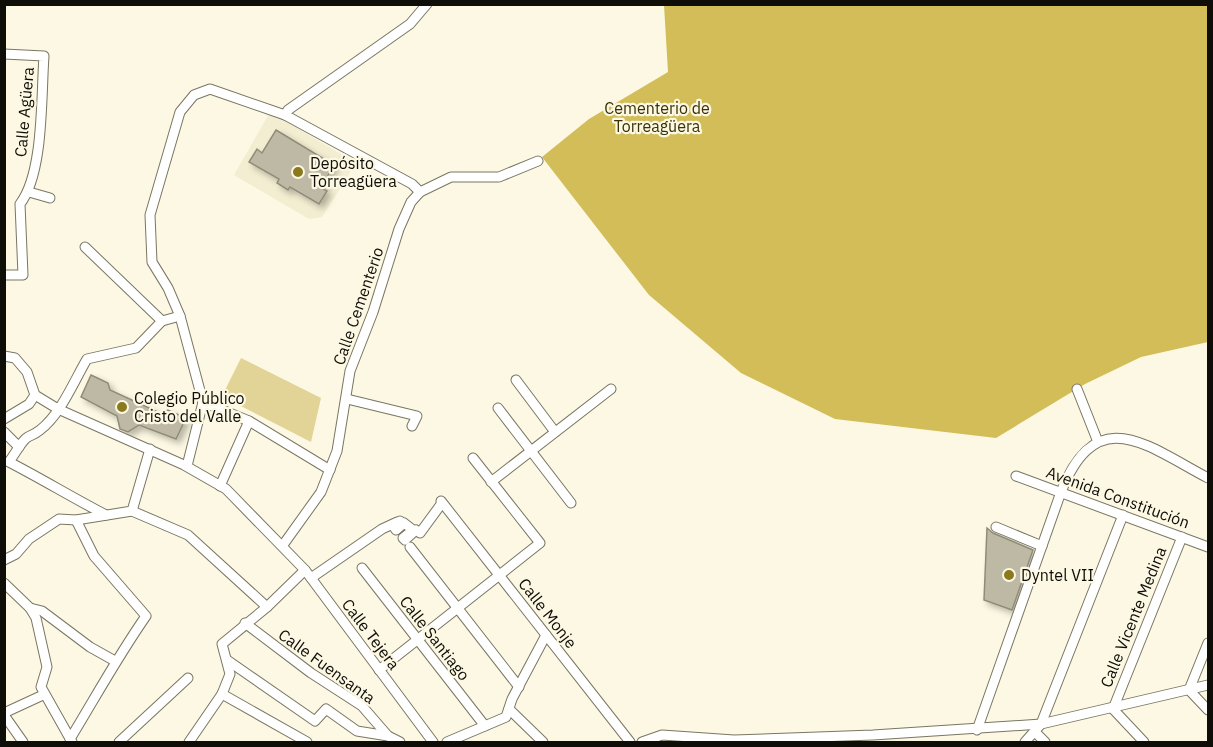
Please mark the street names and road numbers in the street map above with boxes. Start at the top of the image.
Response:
street label: Calle Agüera [10,66,38,158]
street label: Calle Cementerio [328,244,388,368]
street label: Avenida Constitución [1044,462,1192,532]
street label: Calle Vicente Medina [1096,543,1171,690]
street label: Calle Monje [514,574,582,652]
street label: Calle Santiago [396,592,474,684]
street label: Calle Tejera [338,595,404,674]
street label: Calle Fuensanta [275,624,380,708]

